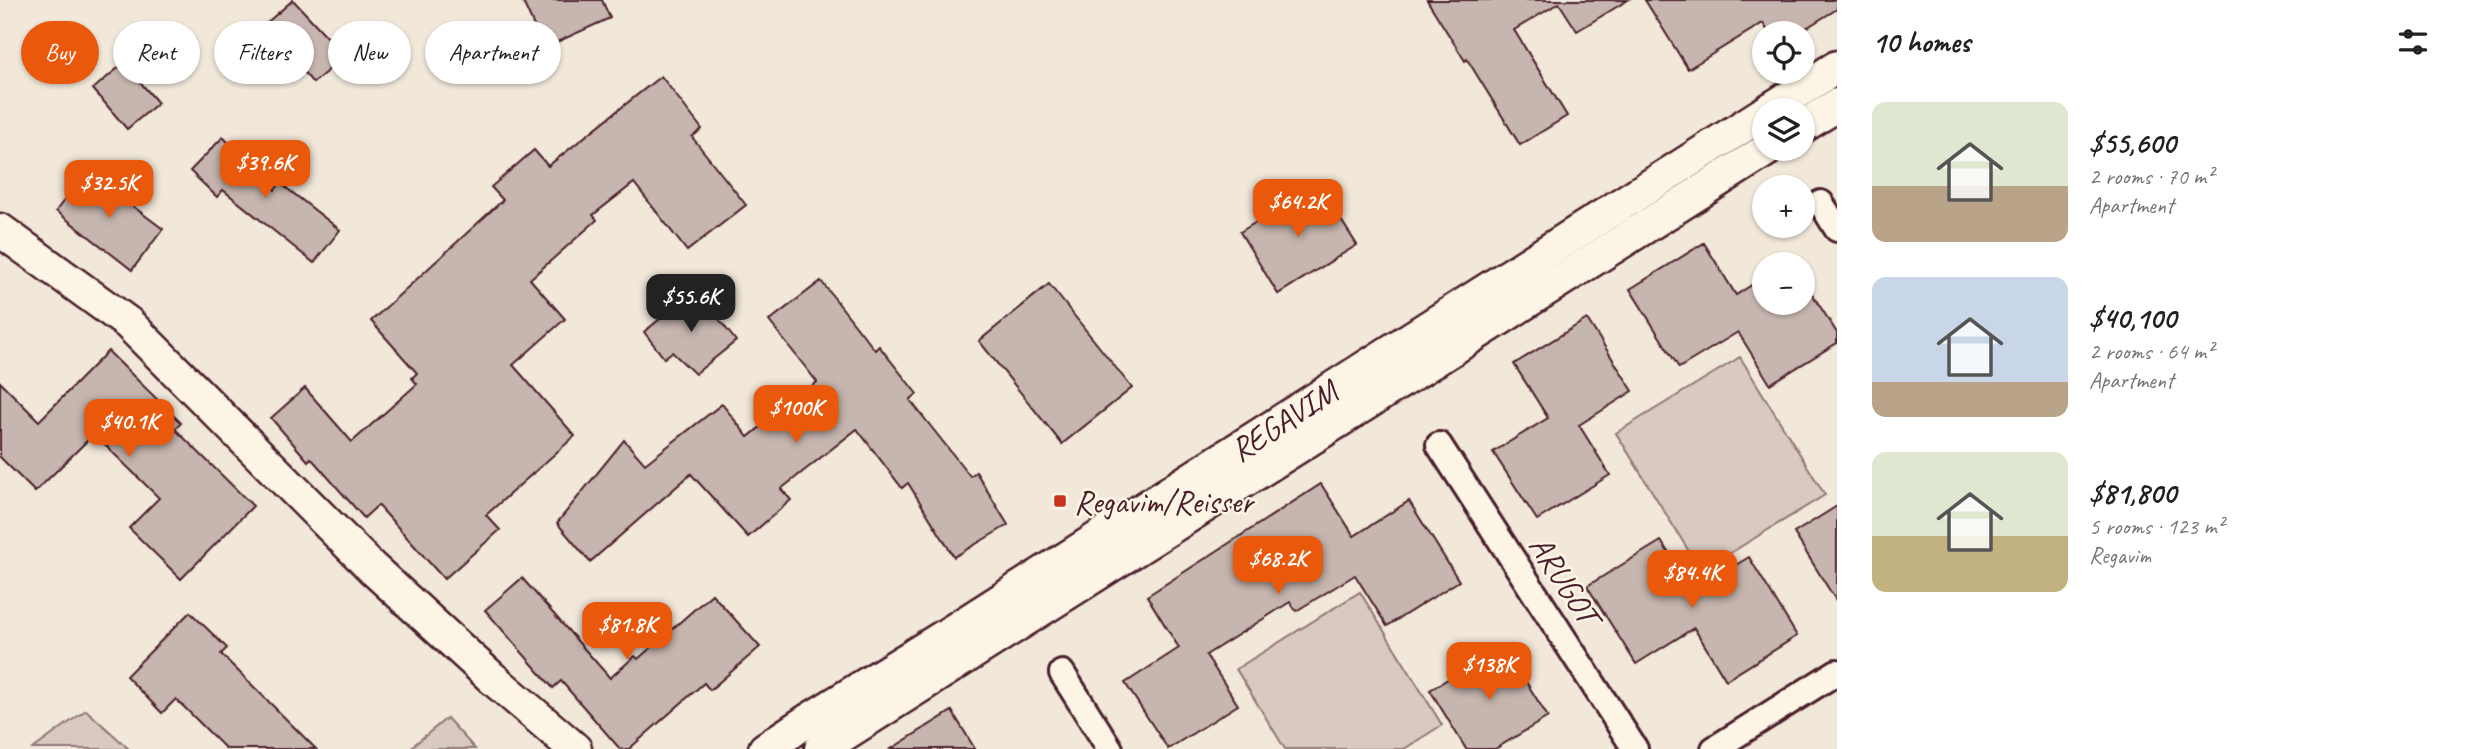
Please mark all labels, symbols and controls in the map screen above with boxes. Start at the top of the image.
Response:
chip: Buy [21,21,99,84]
chip: Rent [113,21,200,84]
chip: Filters [214,21,314,84]
chip: New [328,21,411,84]
chip: Apartment [425,21,561,84]
map controls [1752,21,1815,315]
button: locate [1752,21,1815,84]
text: 10 homes [1872,23,1970,61]
icon: filters [2394,23,2432,61]
button: layers [1752,98,1815,161]
text: $55,600 [2089,124,2176,162]
icon: home [1928,130,2012,214]
pin: $39.6K [208,140,322,200]
text: $39.6K [236,148,294,177]
pin: $32.5K [52,160,166,220]
text: 2 rooms · 70 m² [2089,162,2213,191]
text: $32.5K [80,168,138,197]
button: + [1752,175,1815,238]
pin: $64.2K [1241,180,1355,239]
text: $64.2K [1269,187,1327,216]
text: Apartment [2089,191,2174,220]
button: − [1752,252,1815,315]
pin: $55.6K [634,274,748,334]
text: $55.6K [662,282,720,311]
text: $40,100 [2089,299,2176,337]
icon: home [1928,305,2012,389]
text: 2 rooms · 64 m² [2089,337,2213,366]
text: Apartment [2089,366,2174,395]
street label: REGAVIM [1222,369,1348,471]
pin: $100K [747,386,845,445]
text: $100K [769,393,823,422]
pin: $40.1K [72,400,186,459]
text: $40.1K [100,407,158,436]
text: $81,800 [2089,474,2176,512]
icon: home [1928,480,2012,564]
place label: Regavim/Reisser [1074,481,1256,523]
marker: Regavim/Reisser [1052,493,1068,509]
text: 5 rooms · 123 m² [2089,512,2224,541]
street label: ARUGOT [1520,527,1613,639]
pin: $68.2K [1221,536,1335,596]
text: Regavim [2089,541,2151,570]
text: $68.2K [1249,544,1307,573]
pin: $84.4K [1635,550,1749,610]
text: $84.4K [1663,558,1721,587]
pin: $81.8K [570,602,684,662]
text: $81.8K [598,610,656,639]
pin: $138K [1440,642,1538,702]
text: $138K [1462,650,1516,679]

